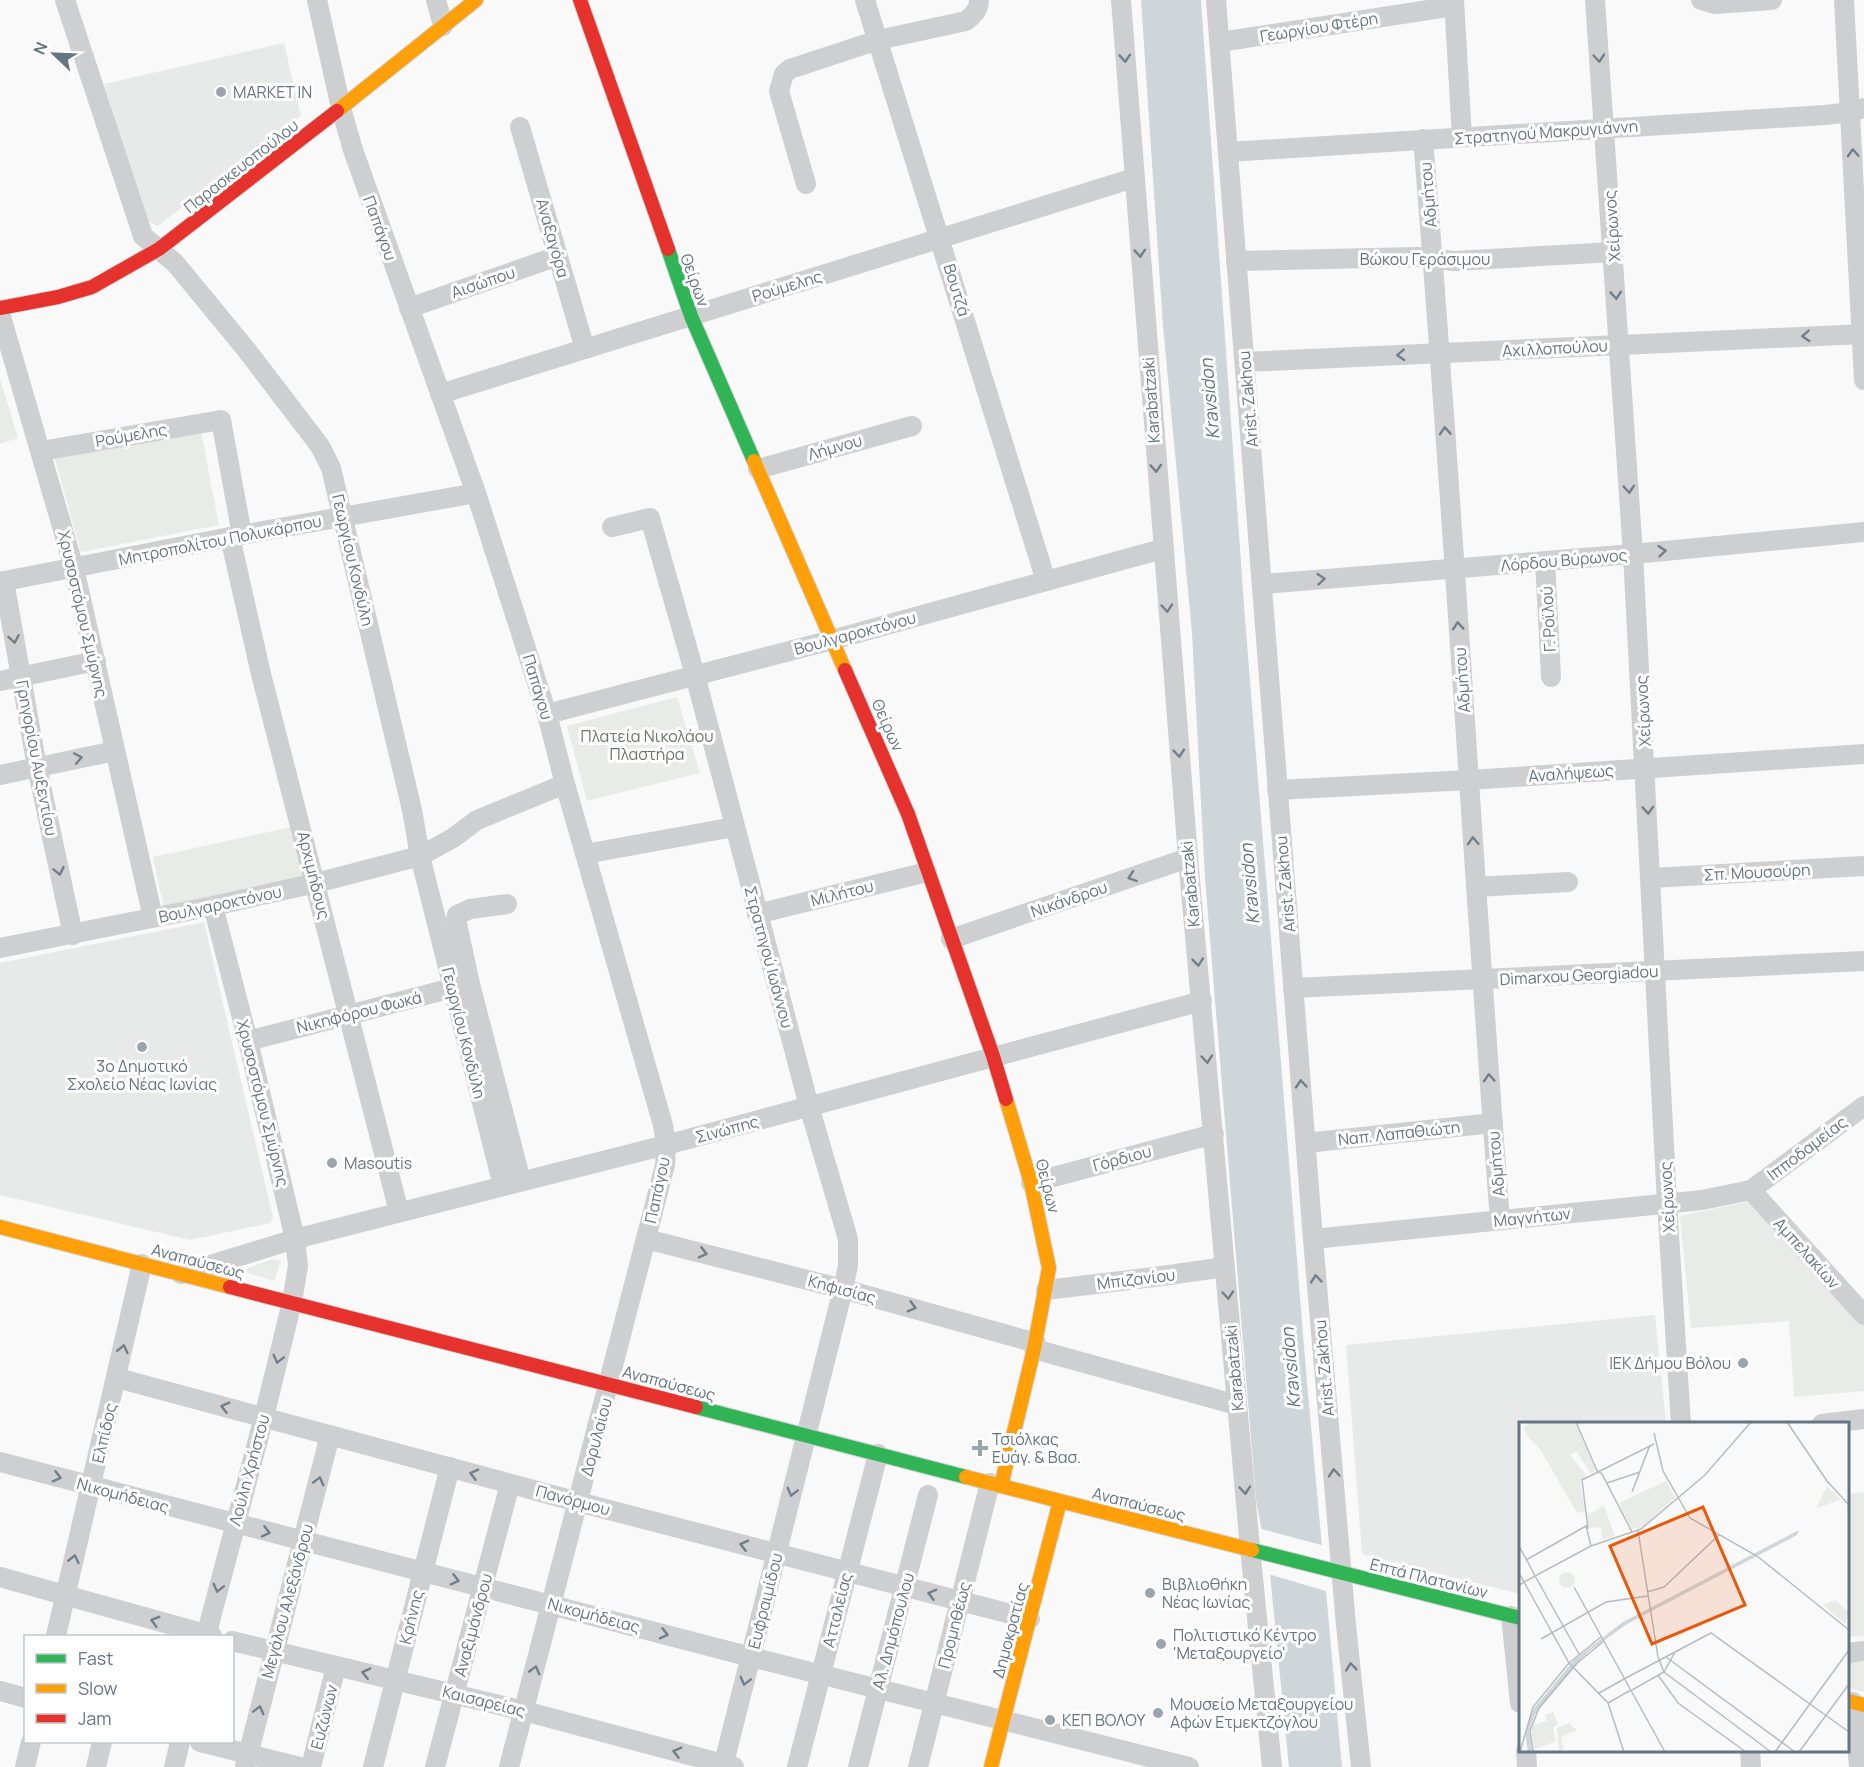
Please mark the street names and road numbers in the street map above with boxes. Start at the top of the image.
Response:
street label: Γεωργίου Φτέρη [1258,7,1380,47]
street label: Παρασκευοπούλου [179,114,303,218]
street label: Στρατηγού Μακρυγιάννη [1453,115,1639,149]
street label: Αδμήτου [1414,161,1442,229]
street label: Χείρωνος [1599,190,1625,262]
street label: Παπάγου [358,193,402,263]
street label: Αναξαγόρα [531,196,575,280]
street label: Βώκου Γεράσιμου [1360,248,1490,270]
street label: Θείρων [675,250,715,310]
street label: Αισώπου [448,261,518,303]
street label: Βουτζά [939,261,975,319]
street label: Ρούμελης [749,265,825,307]
street label: Αχιλλοπούλου [1502,334,1608,362]
street label: Arist. Zakhou [1233,350,1263,448]
street label: Karabatzaki [1137,356,1165,444]
street label: Ρούμελης [93,418,169,452]
street label: Λήμνου [805,429,865,465]
street label: Γεωργίου Κονδύλη [327,492,379,628]
street label: Μητροπολίτου Πολυκάρπου [117,510,323,570]
street label: Χρυσοστόμου Σμύρνης [53,528,113,700]
street label: Λόρδου Βύρωνος [1500,543,1628,576]
street label: Γ. Ροϊλού [1535,586,1561,652]
street label: Βουλγαροκτόνου [792,606,918,660]
street label: Αδμήτου [1449,647,1475,713]
street label: Παπάγου [518,652,558,722]
street label: Χείρωνος [1630,675,1656,747]
street label: Γρηγορίου Αυξεντίου [11,678,63,838]
street label: Θείρων [867,695,909,755]
street label: Αναλήψεως [1528,759,1615,787]
street label: Αρχιμήδους [292,829,336,921]
street label: Arist. Zakhou [1270,835,1300,933]
street label: Karabatzaki [1175,840,1205,928]
street label: Σπ. Μουσούρη [1703,858,1811,886]
street label: Μιλήτου [808,875,876,911]
street label: Νικάνδρου [1028,876,1110,922]
street label: Βουλγαροκτόνου [156,880,284,928]
street label: Στρατηγού Ιωάννου [739,884,799,1030]
street label: Dimarxou Georgiadou [1499,960,1659,990]
street label: Γεωργίου Κονδύλη [437,965,491,1101]
street label: Νικηφόρου Φωκά [294,986,424,1038]
street label: Χρυσοστόμου Σμύρνης [232,1017,294,1189]
street label: Σινώπης [693,1110,761,1148]
street label: Ιπποδαμείας [1763,1111,1851,1185]
street label: Ναπ. Λαπαθιώτη [1337,1116,1461,1150]
street label: Αδμήτου [1482,1130,1510,1198]
street label: Γόρδιου [1090,1140,1154,1176]
street label: Παπάγου [639,1155,675,1225]
street label: Θείρων [1031,1157,1065,1215]
street label: Χείρωνος [1654,1161,1680,1233]
street label: Μαγνήτων [1492,1202,1572,1232]
street label: Αμπελακίων [1769,1213,1845,1293]
street label: Αναπαύσεως [149,1238,247,1284]
street label: Μπιζανίου [1096,1263,1176,1295]
street label: Κηφισίας [806,1269,878,1309]
street label: Arist. Zakhou [1309,1319,1339,1417]
street label: Karabatzaki [1219,1324,1249,1412]
street label: Αναπαύσεως [620,1360,718,1406]
street label: Δορυλαίου [575,1395,617,1479]
street label: Ελπίδος [86,1401,122,1465]
street label: Λούλη Χρήστου [224,1412,274,1528]
street label: Νικομήδειας [75,1472,172,1518]
street label: Πανόρμου [533,1480,613,1520]
street label: Αναπαύσεως [1090,1482,1188,1526]
street label: Μεγάλου Αλεξάνδρου [256,1521,318,1681]
street label: Ευφραιμίδου [742,1551,788,1651]
street label: Επτά Πλατανίων [1368,1553,1490,1603]
street label: Ατταλείας [817,1570,857,1650]
street label: Αλ. Δημόπουλου [867,1570,919,1692]
street label: Αναξιμάνδρου [449,1571,497,1679]
street label: Προμηθέως [933,1579,975,1671]
street label: Δημοκρατίας [987,1580,1033,1680]
street label: Κρήνης [394,1588,428,1646]
street label: Νικομήδειας [546,1592,643,1638]
street label: Καισαρείας [440,1680,528,1722]
street label: Ευζώνων [305,1682,343,1752]

